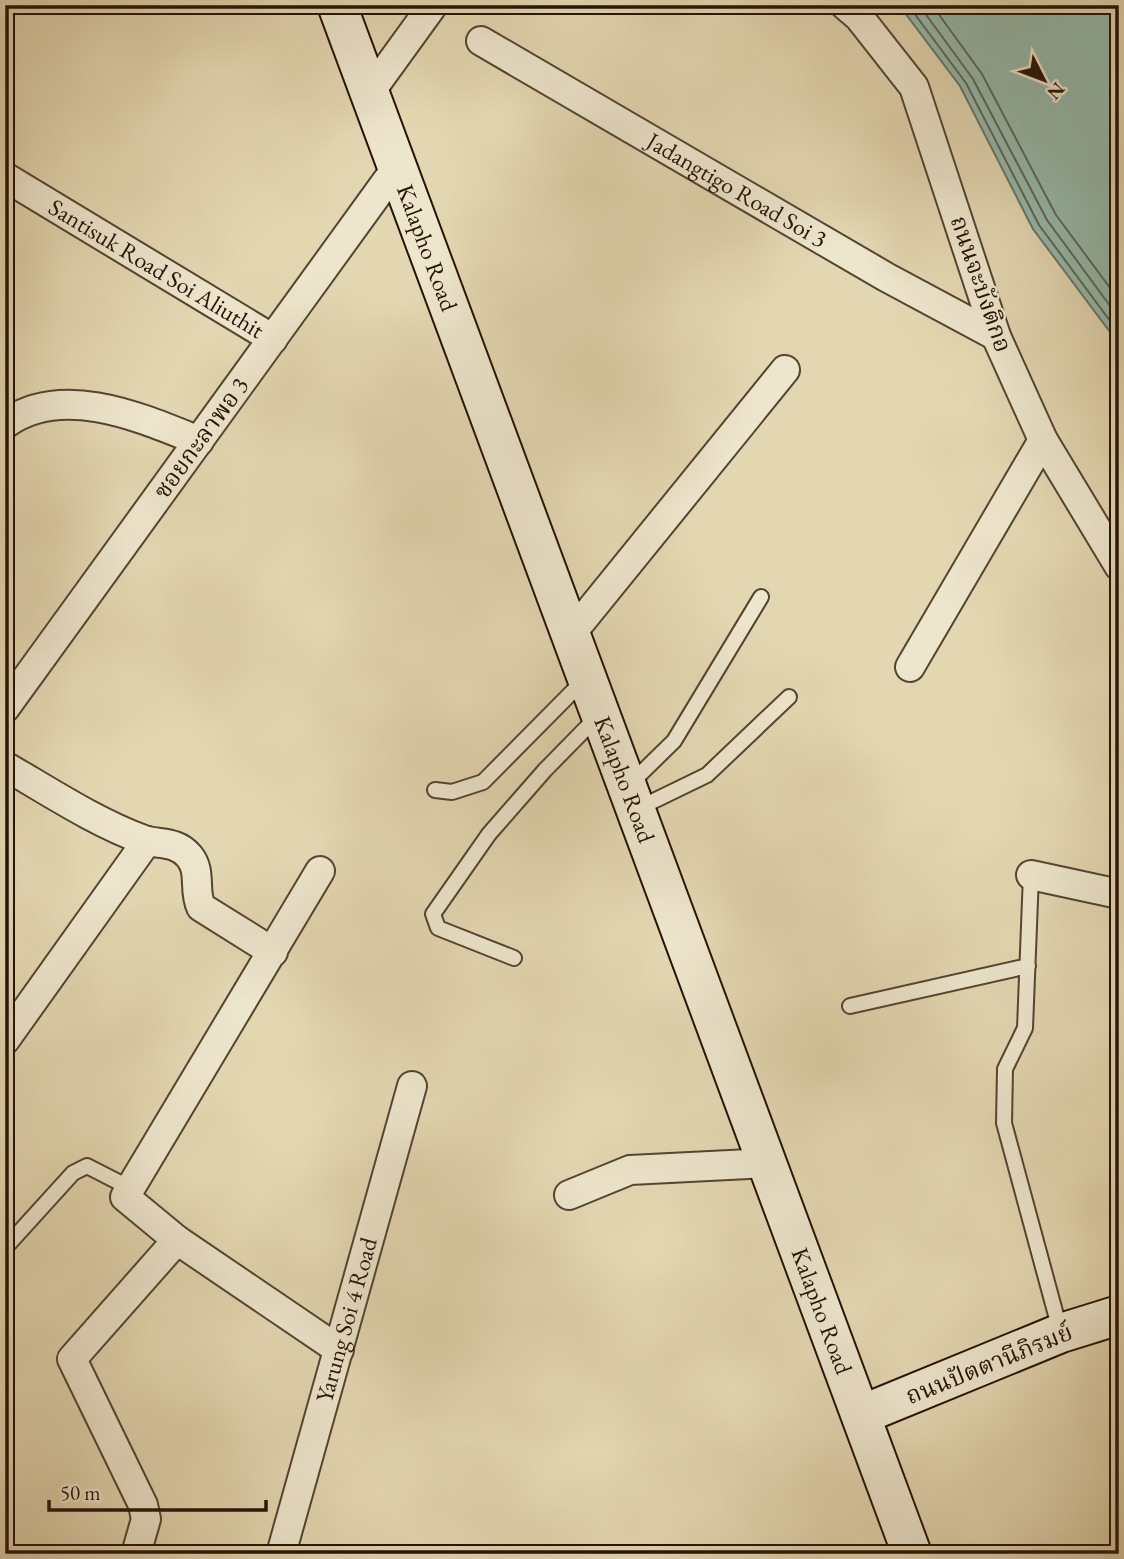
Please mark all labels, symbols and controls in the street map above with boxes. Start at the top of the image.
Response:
north arrow [1009,46,1078,116]
text: N [1041,77,1071,106]
street label: Jadangtigo Road Soi 3 [640,124,833,254]
street label: Kalapho Road [390,180,466,316]
street label: Santisuk Road Soi Aliuthit [43,191,271,345]
street label: ถนนจะบังติกอ [944,211,1019,356]
street label: ซอยกะลาพอ 3 [146,371,255,505]
street label: Kalapho Road [587,712,663,848]
street label: Yarung Soi 4 Road [308,1233,384,1406]
street label: Kalapho Road [785,1243,860,1379]
street label: ถนนปัตตานีภิรมย์ [901,1316,1077,1411]
scale bar [49,1468,266,1512]
text: 50 m [60,1479,101,1506]

